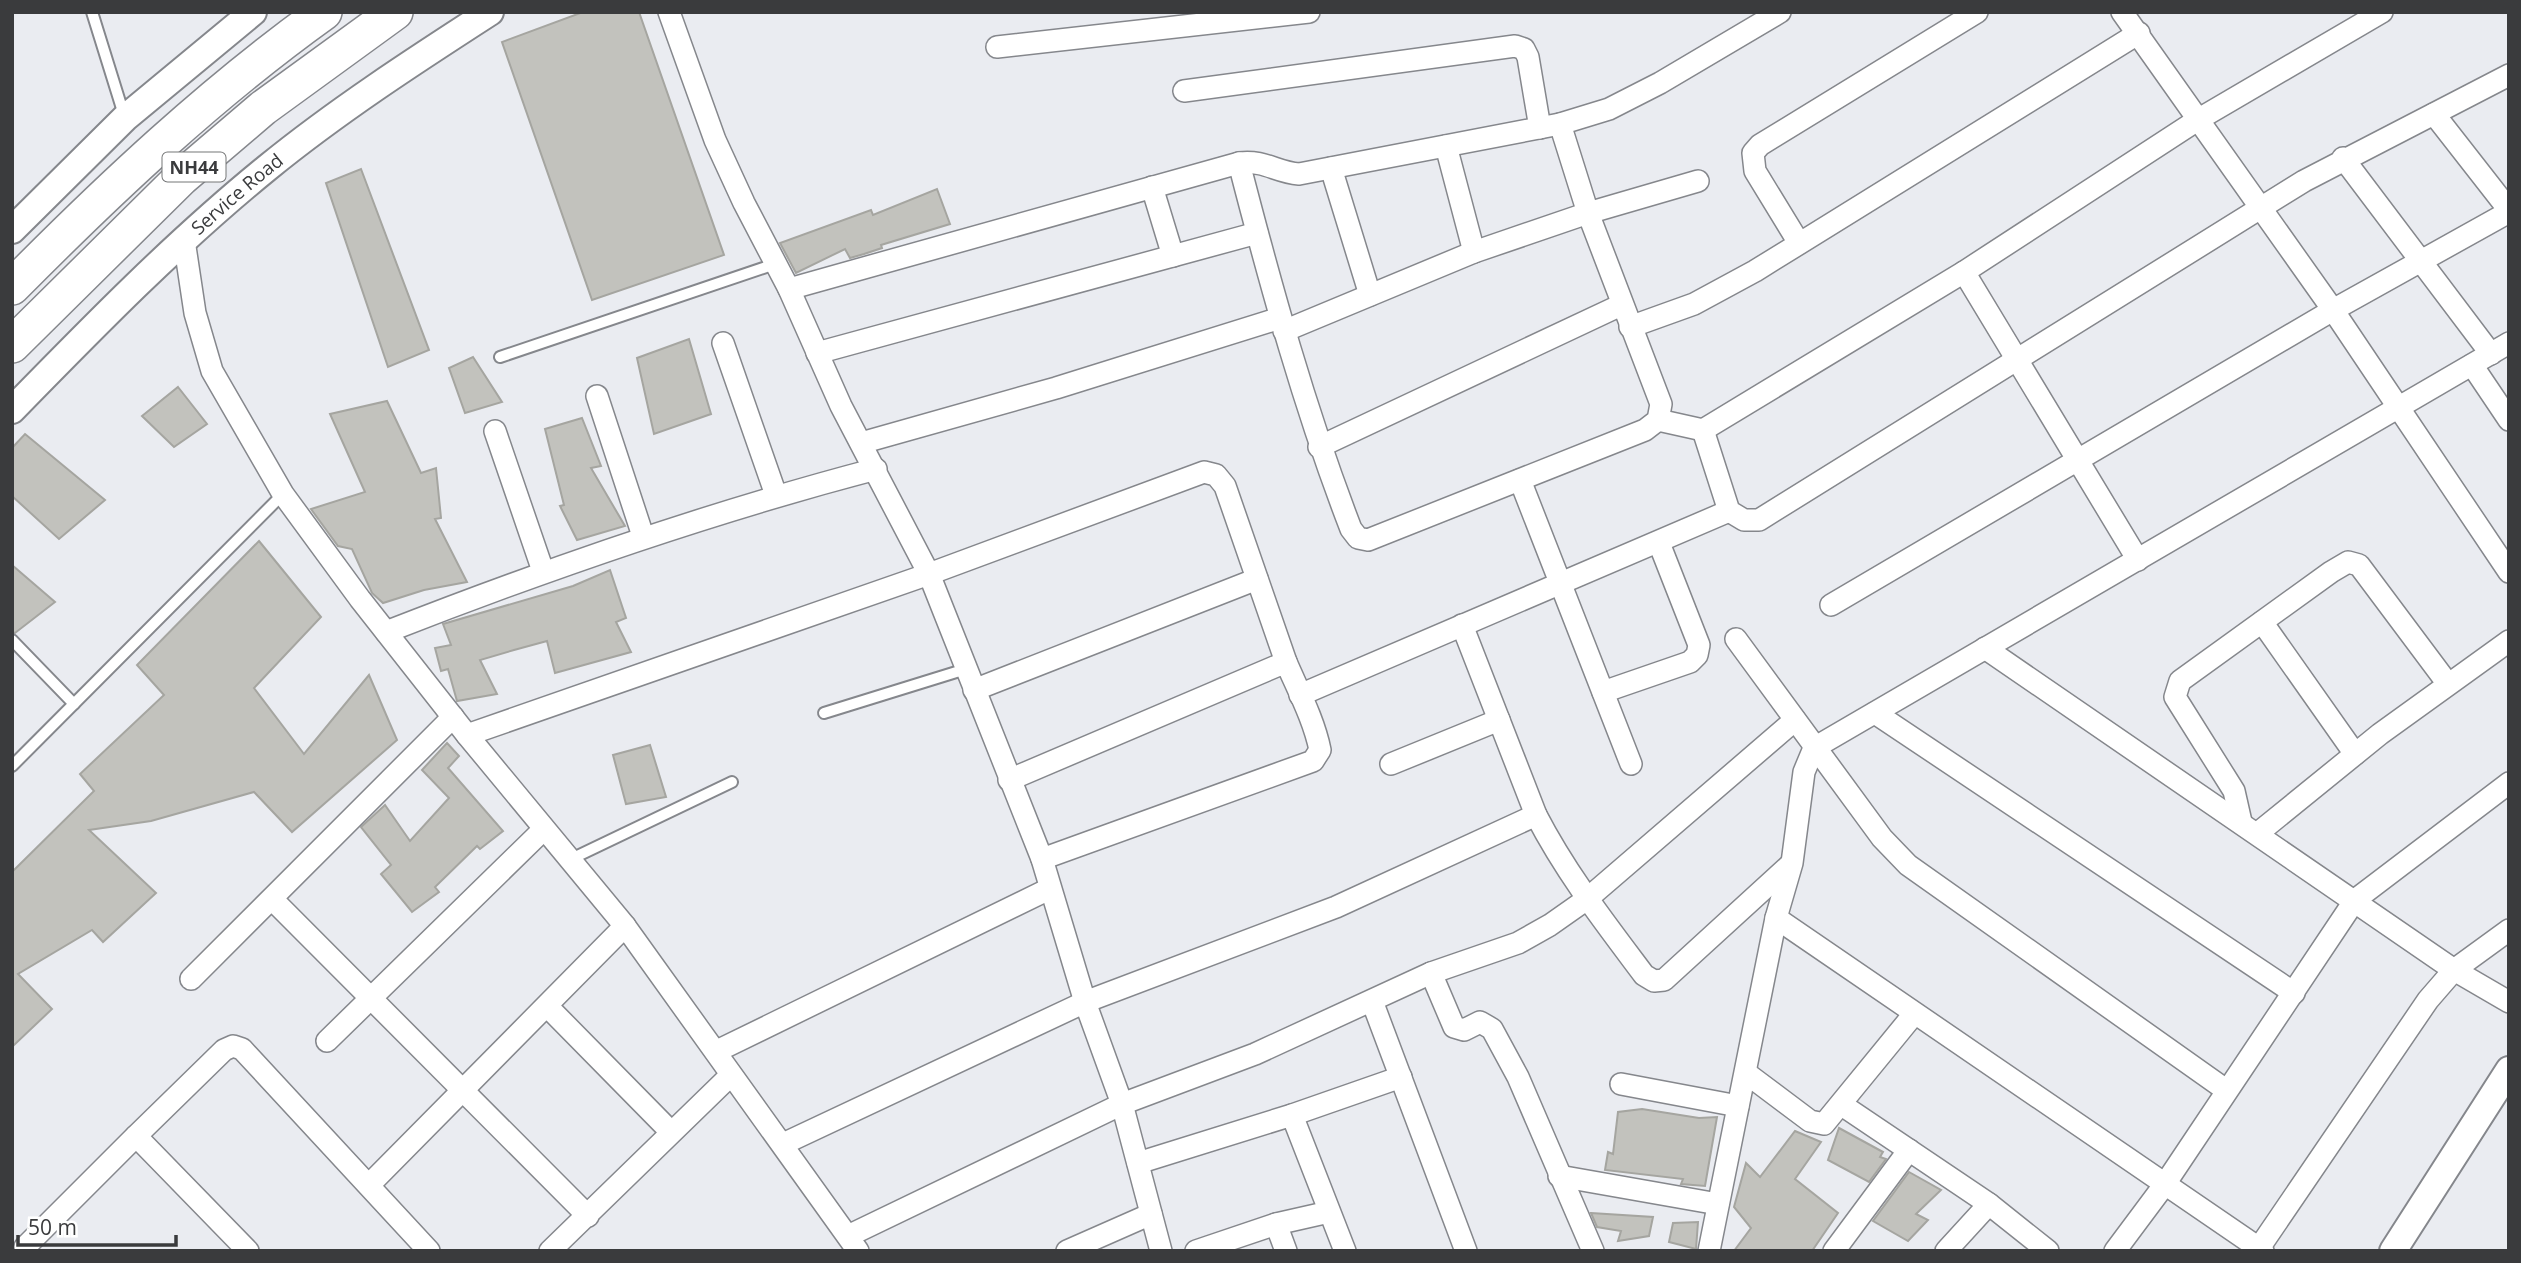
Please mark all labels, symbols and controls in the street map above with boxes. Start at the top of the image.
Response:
street label: Service Road [185,147,288,241]
road number: NH44 [162,152,226,182]
scale bar [18,1204,175,1248]
text: 50 m [28,1213,77,1241]

